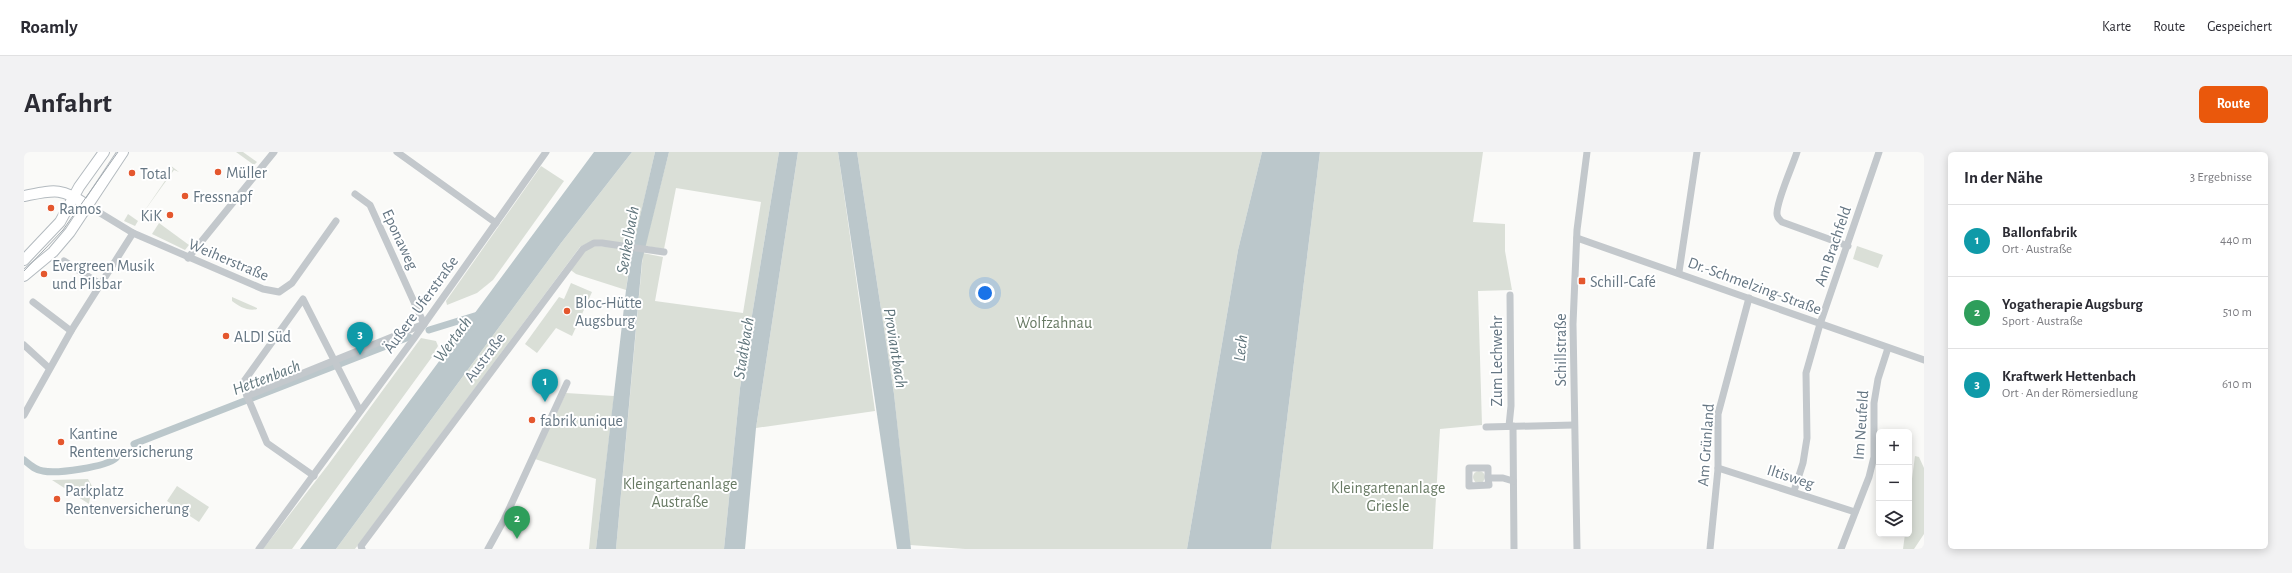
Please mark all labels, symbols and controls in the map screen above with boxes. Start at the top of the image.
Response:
text: Roamly [20,18,78,37]
text: Karte [2102,20,2131,34]
text: Route [2153,20,2185,34]
text: Gespeichert [2207,20,2272,34]
button: Route [2199,86,2268,123]
text: Anfahrt [24,90,112,118]
place label: Müller [226,165,268,181]
place label: Total [140,166,171,182]
marker: Müller [213,167,223,177]
marker: Total [127,168,137,178]
text: In der Nähe [1964,169,2043,186]
text: 3 Ergebnisse [2190,171,2252,184]
place label: Fressnapf [193,189,253,205]
marker: Fressnapf [180,191,190,201]
place label: Ramos [59,201,101,217]
marker: Ramos [46,203,56,213]
street label: Am Brachfeld [1812,204,1854,289]
water label: Senkelbach [613,205,642,275]
street label: Eponaweg [379,207,421,272]
place label: KiK [141,208,162,224]
marker: KiK [165,210,175,220]
text: Ballonfabrik [2002,225,2077,240]
text: 1 [1975,234,1979,247]
text: 440 m [2220,234,2252,247]
street label: Weiherstraße [186,236,271,284]
text: Ort · Austraße [2002,243,2072,256]
street label: Äußere Uferstraße [379,252,461,356]
street label: Dr.-Schmelzing-Straße [1686,254,1824,318]
place label: Evergreen Musik und Pilsbar [52,258,155,292]
marker: Evergreen Musik und Pilsbar [39,269,49,279]
place label: Schill-Café [1590,274,1656,290]
marker: Schill-Café [1577,276,1587,286]
your location [975,283,995,303]
place label: Bloc-Hütte Augsburg [575,295,642,329]
text: Yogatherapie Augsburg [2002,297,2143,312]
marker: Bloc-Hütte Augsburg [562,306,572,316]
text: 2 [1974,306,1980,319]
text: 510 m [2223,306,2252,319]
water label: Proviantbach [881,307,910,389]
water label: Wertach [430,313,475,365]
street label: Schillstraße [1553,313,1569,387]
park label: Wolfzahnau [1016,315,1092,331]
street label: Zum Lechwehr [1489,315,1505,406]
text: Sport · Austraße [2002,315,2083,328]
water label: Stadtbach [730,316,757,380]
pin: 3 [347,322,373,355]
place label: ALDI Süd [234,329,291,345]
street label: Austraße [461,330,508,385]
marker: ALDI Süd [221,331,231,341]
water label: Lech [1231,334,1250,362]
water label: Hettenbach [230,357,303,398]
pin: 1 [532,369,558,402]
text: Kraftwerk Hettenbach [2002,369,2136,384]
text: 3 [1974,378,1980,391]
text: 610 m [2222,378,2252,391]
text: Ort · An der Römersiedlung [2002,387,2138,400]
street label: Im Neufeld [1851,390,1871,460]
street label: Am Grünland [1695,403,1717,487]
place label: fabrik unique [540,413,623,429]
marker: fabrik unique [527,415,537,425]
place label: Kantine Rentenversicherung [69,426,193,460]
map controls [1876,429,1912,537]
button: + [1876,429,1912,465]
marker: Kantine Rentenversicherung [56,437,66,447]
street label: Iltisweg [1765,462,1816,492]
button: − [1876,465,1912,501]
park label: Kleingartenanlage Austraße [623,476,737,510]
park label: Kleingartenanlage Griesle [1331,480,1445,514]
place label: Parkplatz Rentenversicherung [65,483,189,517]
marker: Parkplatz Rentenversicherung [52,494,62,504]
button: layers [1876,501,1912,537]
pin: 2 [504,506,530,539]

